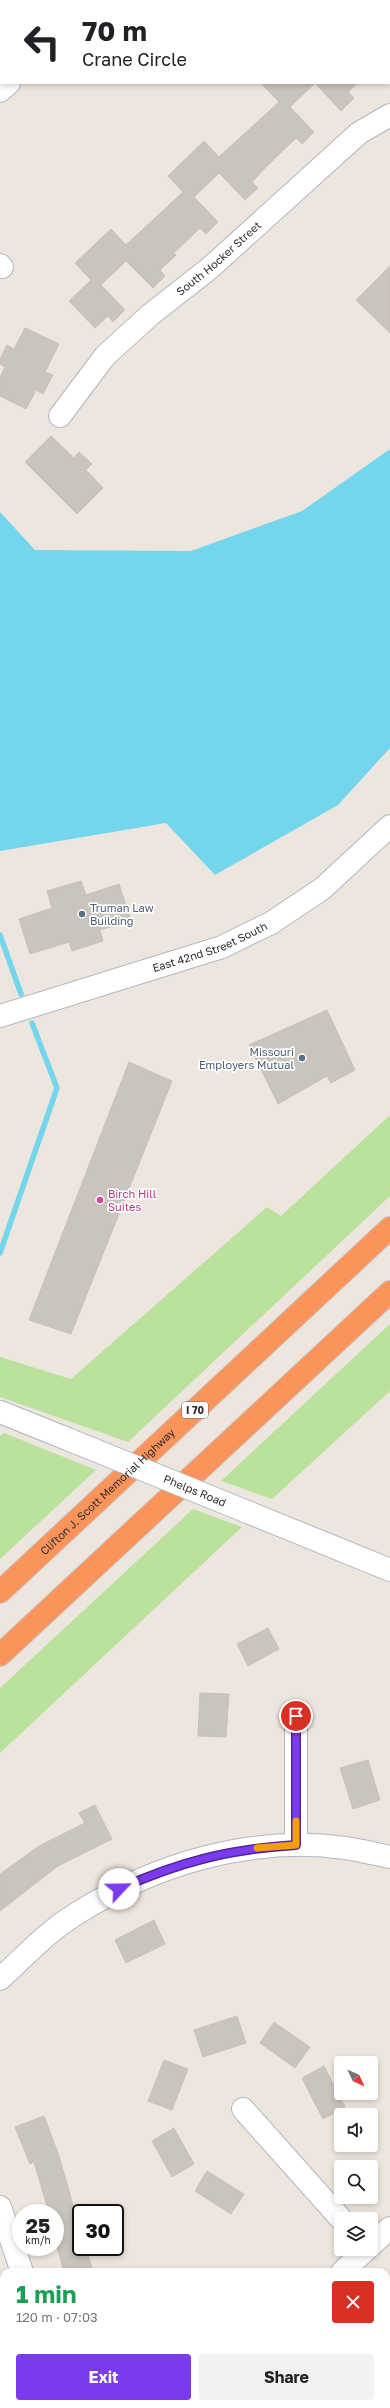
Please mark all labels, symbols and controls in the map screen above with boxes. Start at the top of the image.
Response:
text: 70 m [82,14,147,47]
icon: left [16,16,68,68]
text: Crane Circle [82,48,187,70]
street label: South Hocker Street [174,218,263,298]
place label: Truman Law Building [90,901,154,927]
marker: Truman Law Building [77,909,87,919]
street label: East 42nd Street South [151,919,269,974]
place label: Missouri Employers Mutual [199,1045,294,1071]
marker: Missouri Employers Mutual [297,1053,307,1063]
place label: Birch Hill Suites [108,1187,157,1213]
marker: Birch Hill Suites [95,1195,105,1205]
road number: I 70 [182,1402,208,1418]
street label: Clifton J. Scott Memorial Highway [37,1425,177,1557]
street label: Phelps Road [162,1472,228,1509]
pin [279,1699,313,1733]
icon: arrive [285,1705,307,1727]
position arrow [98,1868,140,1910]
north arrow [334,2056,378,2100]
map controls [334,2056,378,2256]
button: sound [334,2108,378,2152]
button: search [334,2160,378,2204]
speed limit sign: 30 [72,2204,124,2256]
button: layers [334,2212,378,2256]
text: 25 [26,2213,50,2237]
text: km/h [25,2234,51,2246]
text: 1 min [16,2279,76,2308]
button: close [332,2281,374,2323]
text: 120 m · 07:03 [16,2309,98,2325]
button: Exit [16,2354,191,2400]
button: Share [199,2354,374,2400]

